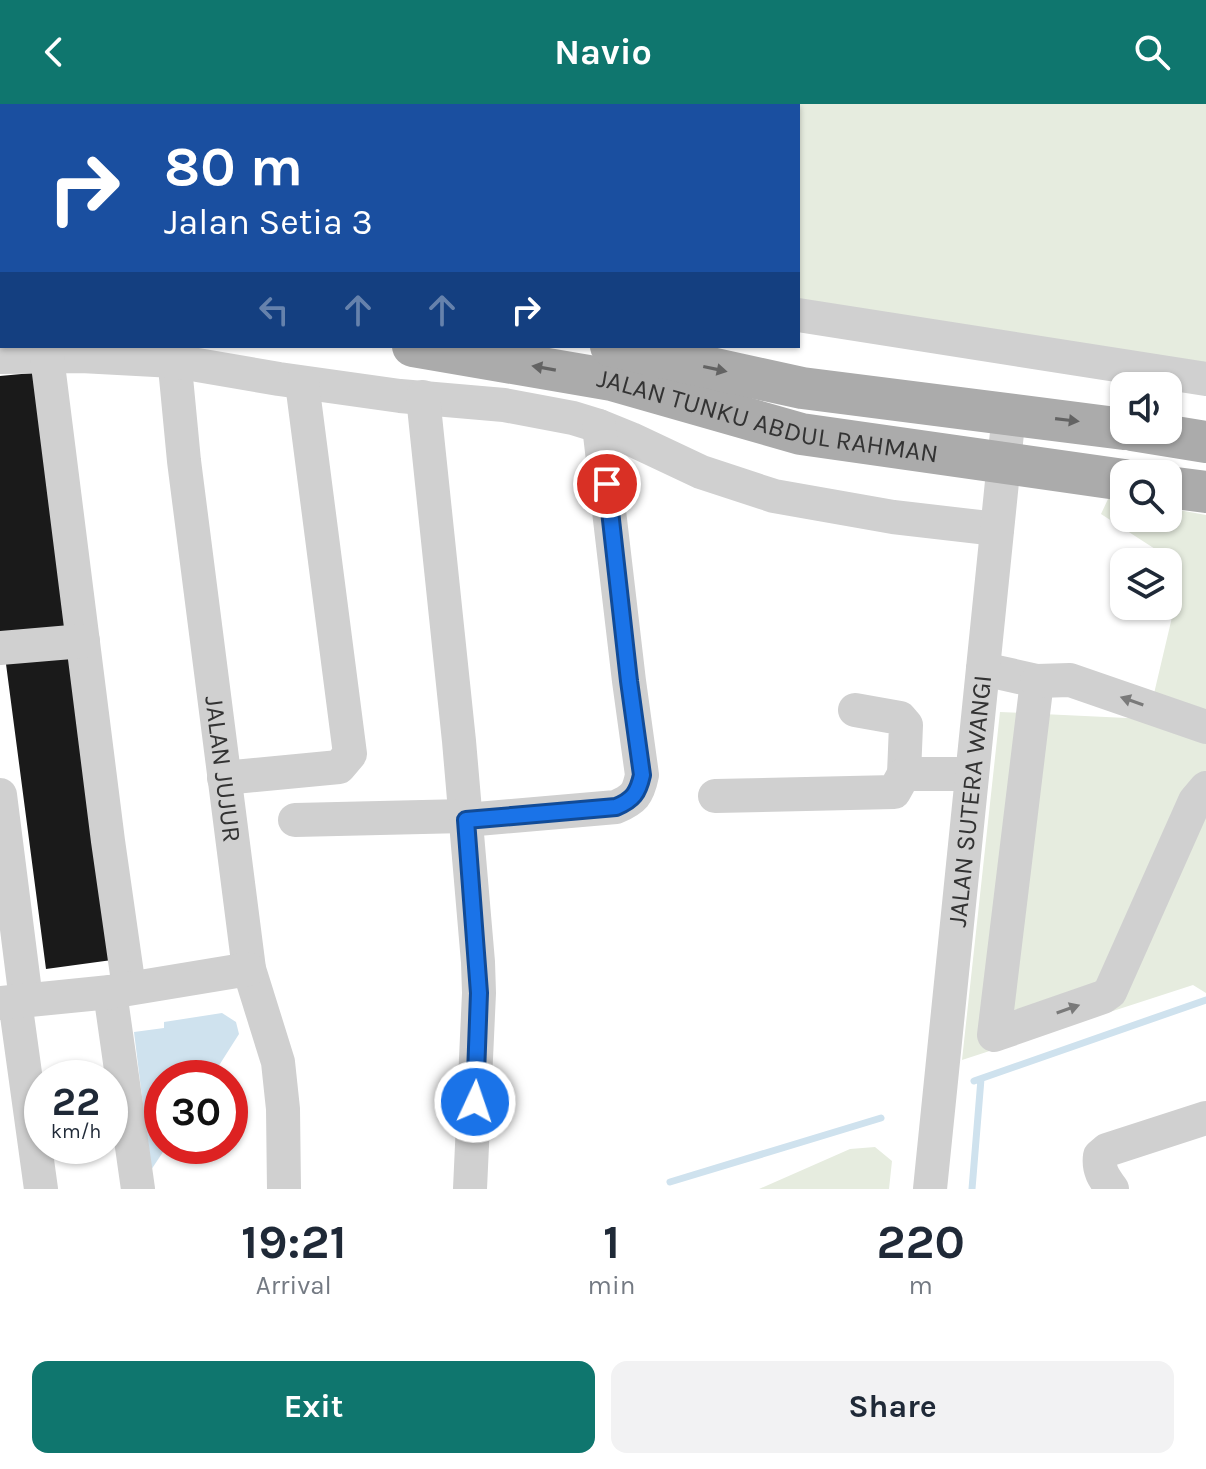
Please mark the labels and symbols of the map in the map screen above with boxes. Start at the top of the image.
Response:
one-way arrow [532,362,557,374]
street label: JALAN TUNKU ABDUL RAHMAN [595,363,940,469]
one-way arrow [703,363,728,376]
one-way arrow [1054,414,1079,427]
pin [573,450,641,518]
street label: JALAN SUTERA WANGI [942,674,998,929]
street label: JALAN JUJUR [198,694,248,844]
one-way arrow [1120,695,1144,707]
one-way arrow [1056,1003,1080,1015]
speed limit sign: 30 [144,1060,248,1164]
position arrow [433,1060,517,1144]

